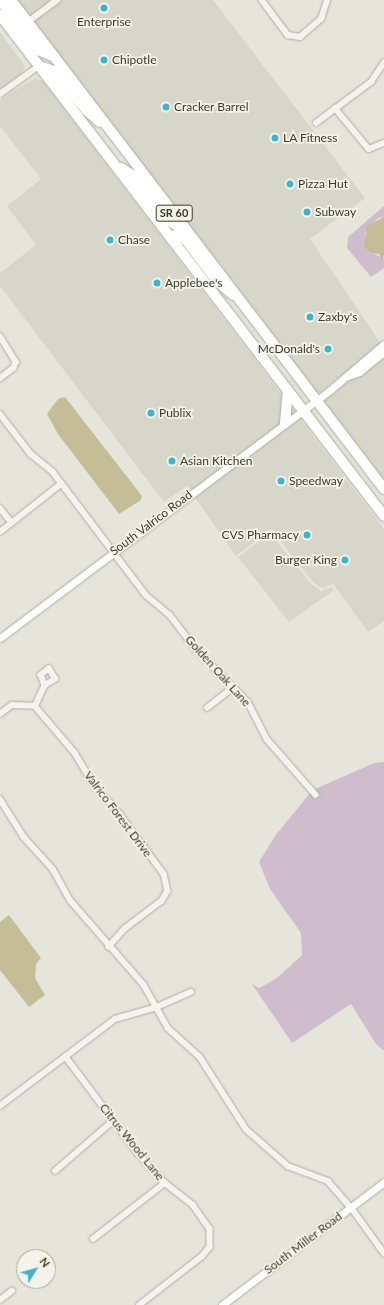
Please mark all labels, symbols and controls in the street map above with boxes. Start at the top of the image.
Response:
marker: Enterprise [99,3,109,13]
place label: Enterprise [77,15,131,29]
place label: Chipotle [112,53,156,67]
marker: Chipotle [99,55,109,65]
place label: Cracker Barrel [174,100,249,114]
marker: Cracker Barrel [161,102,171,112]
place label: LA Fitness [283,131,338,145]
marker: LA Fitness [270,133,280,143]
place label: Pizza Hut [298,177,348,191]
marker: Pizza Hut [285,179,295,189]
road number: SR 60 [155,204,193,222]
place label: Subway [315,205,356,219]
marker: Subway [302,207,312,217]
place label: Chase [118,233,150,247]
marker: Chase [105,235,115,245]
place label: Applebee's [165,276,222,290]
marker: Applebee's [152,278,162,288]
place label: Zaxby's [318,310,357,324]
marker: Zaxby's [305,312,315,322]
place label: McDonald's [258,342,320,356]
marker: McDonald's [323,344,333,354]
place label: Publix [159,406,191,420]
marker: Publix [146,408,156,418]
place label: Asian Kitchen [180,454,252,468]
marker: Asian Kitchen [167,456,177,466]
place label: Speedway [289,474,343,488]
marker: Speedway [276,476,286,486]
street label: South Valrico Road [107,487,195,559]
place label: CVS Pharmacy [222,528,299,542]
marker: CVS Pharmacy [302,530,312,540]
place label: Burger King [275,553,337,567]
marker: Burger King [340,555,350,565]
street label: Golden Oak Lane [182,632,254,710]
street label: Valrico Forest Drive [81,768,155,860]
street label: Citrus Wood Lane [97,1101,167,1183]
street label: South Miller Road [261,1209,345,1277]
north arrow [16,1249,56,1289]
text: N [37,1255,53,1269]

